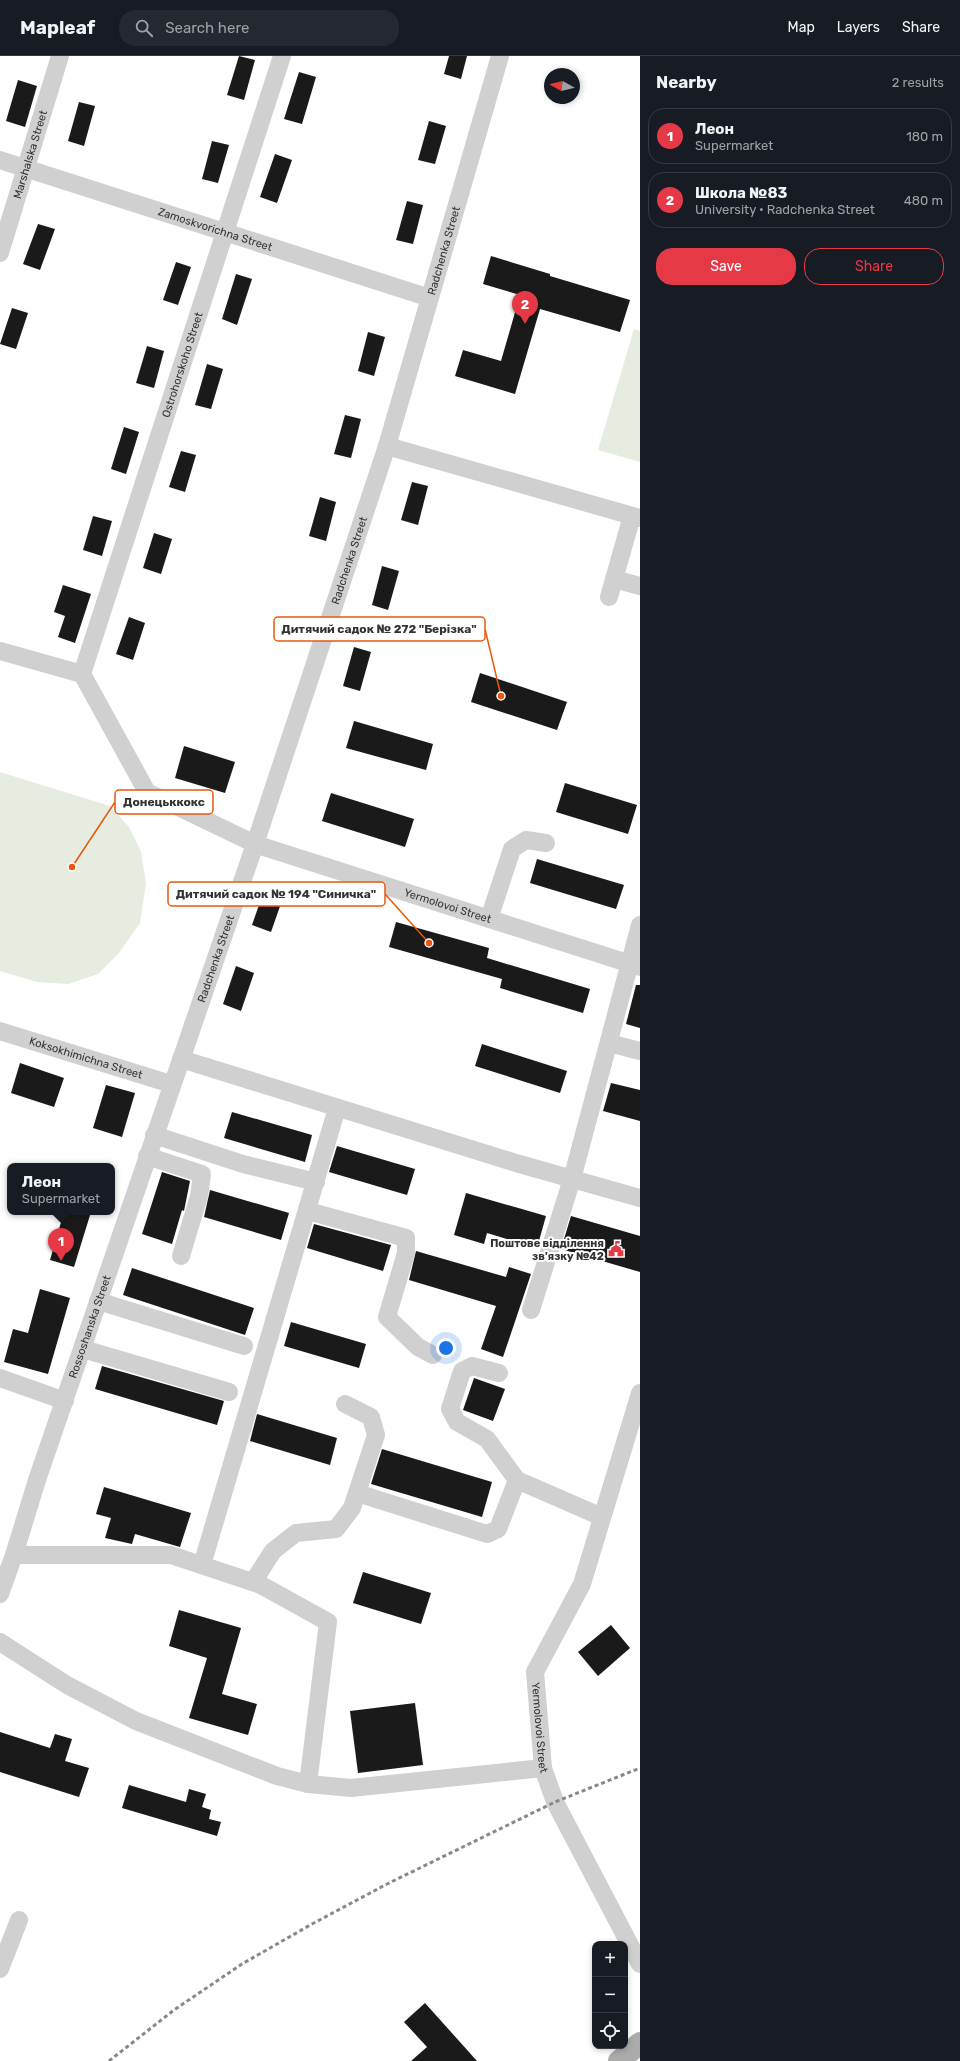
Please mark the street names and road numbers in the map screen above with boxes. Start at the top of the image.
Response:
street label: Marshalska Street [11,108,50,200]
street label: Radchenka Street [425,204,463,297]
street label: Zamoskvorichna Street [156,205,274,254]
street label: Ostrohorskoho Street [159,310,206,419]
street label: Radchenka Street [329,514,370,606]
street label: Yermolovoi Street [402,886,493,926]
street label: Radchenka Street [195,913,237,1004]
street label: Koksokhimichna Street [28,1034,145,1082]
street label: Rossoshanska Street [66,1273,114,1380]
street label: Yermolovoi Street [529,1682,550,1775]

